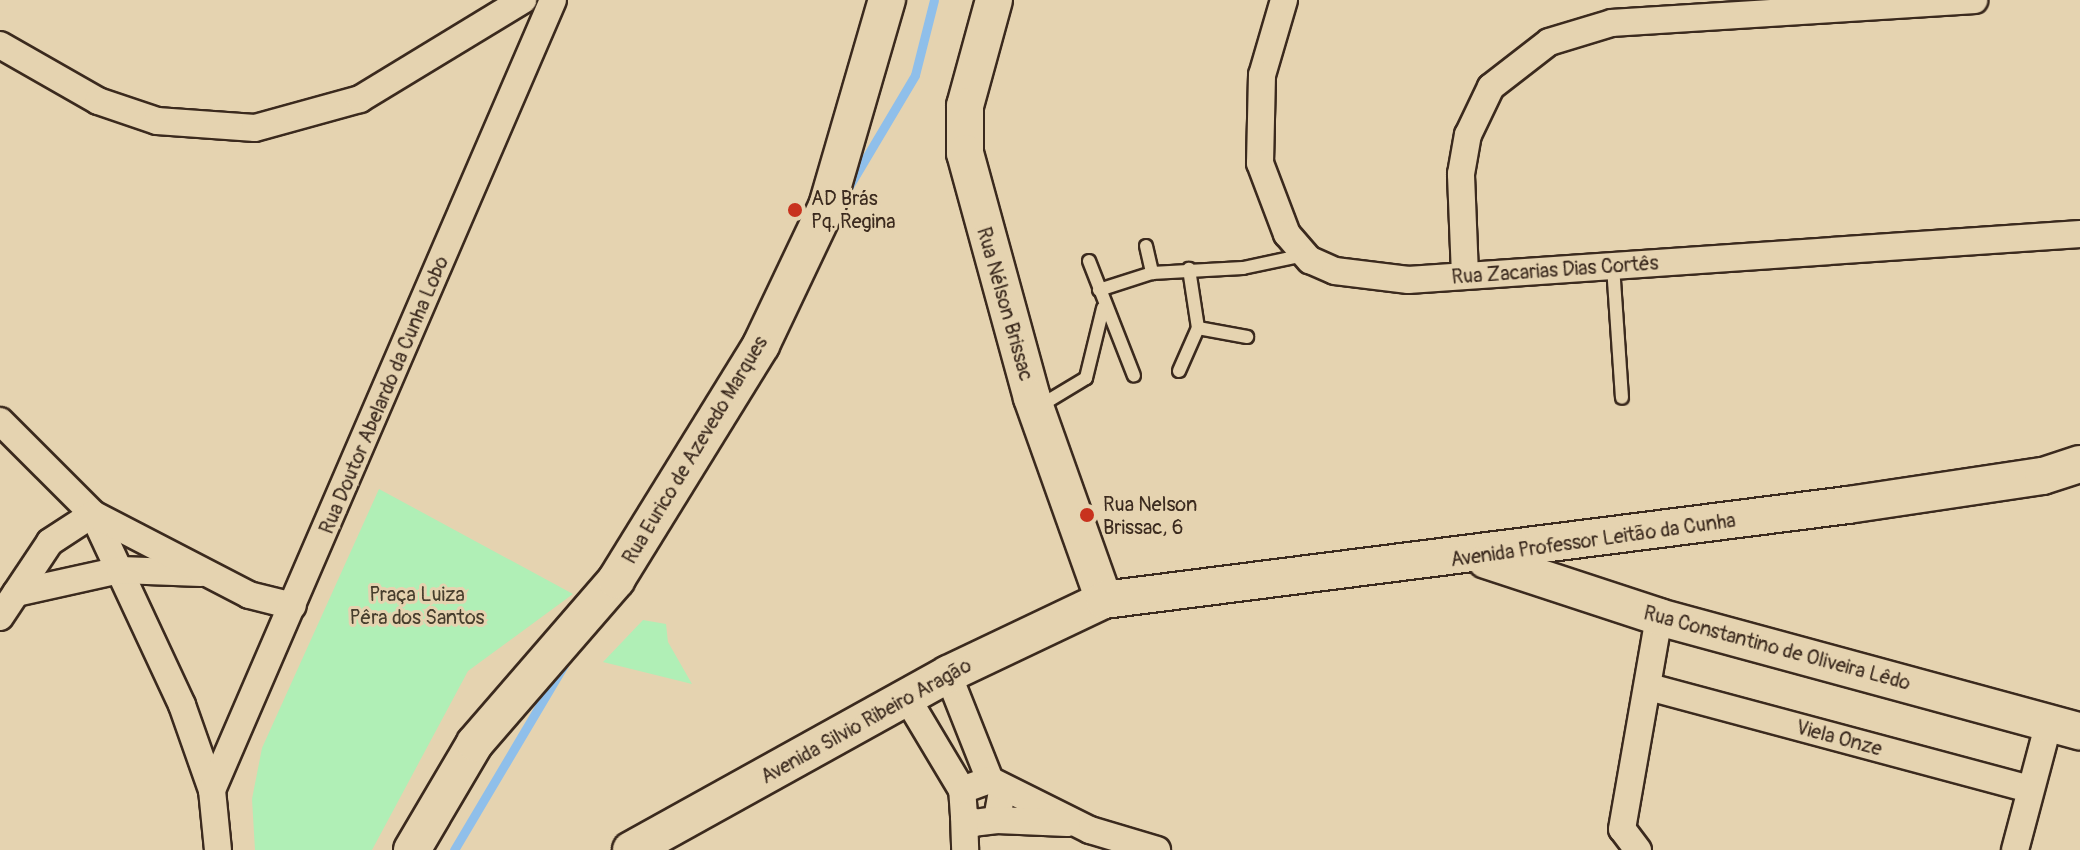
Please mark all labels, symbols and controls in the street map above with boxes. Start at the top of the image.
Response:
place label: AD Brás Pq. Regina [811,186,896,233]
marker: AD Brás Pq. Regina [786,201,804,219]
street label: Rua Nélson Brissac [972,224,1038,384]
street label: Rua Zacarias Dias Cortês [1451,251,1659,289]
street label: Rua Doutor Abelardo da Cunha Lobo [314,252,454,538]
street label: Rua Eurico de Azevedo Marques [617,332,773,568]
place label: Rua Nelson Brissac, 6 [1103,492,1197,539]
marker: Rua Nelson Brissac, 6 [1078,506,1096,524]
street label: Avenida Professor Leitão da Cunha [1449,508,1737,572]
park label: Praça Luiza Pêra dos Santos [349,582,485,629]
street label: Rua Constantino de Oliveira Lêdo [1641,601,1913,695]
street label: Avenida Silvio Ribeiro Aragão [757,653,975,789]
street label: Viela Onze [1793,715,1885,761]

